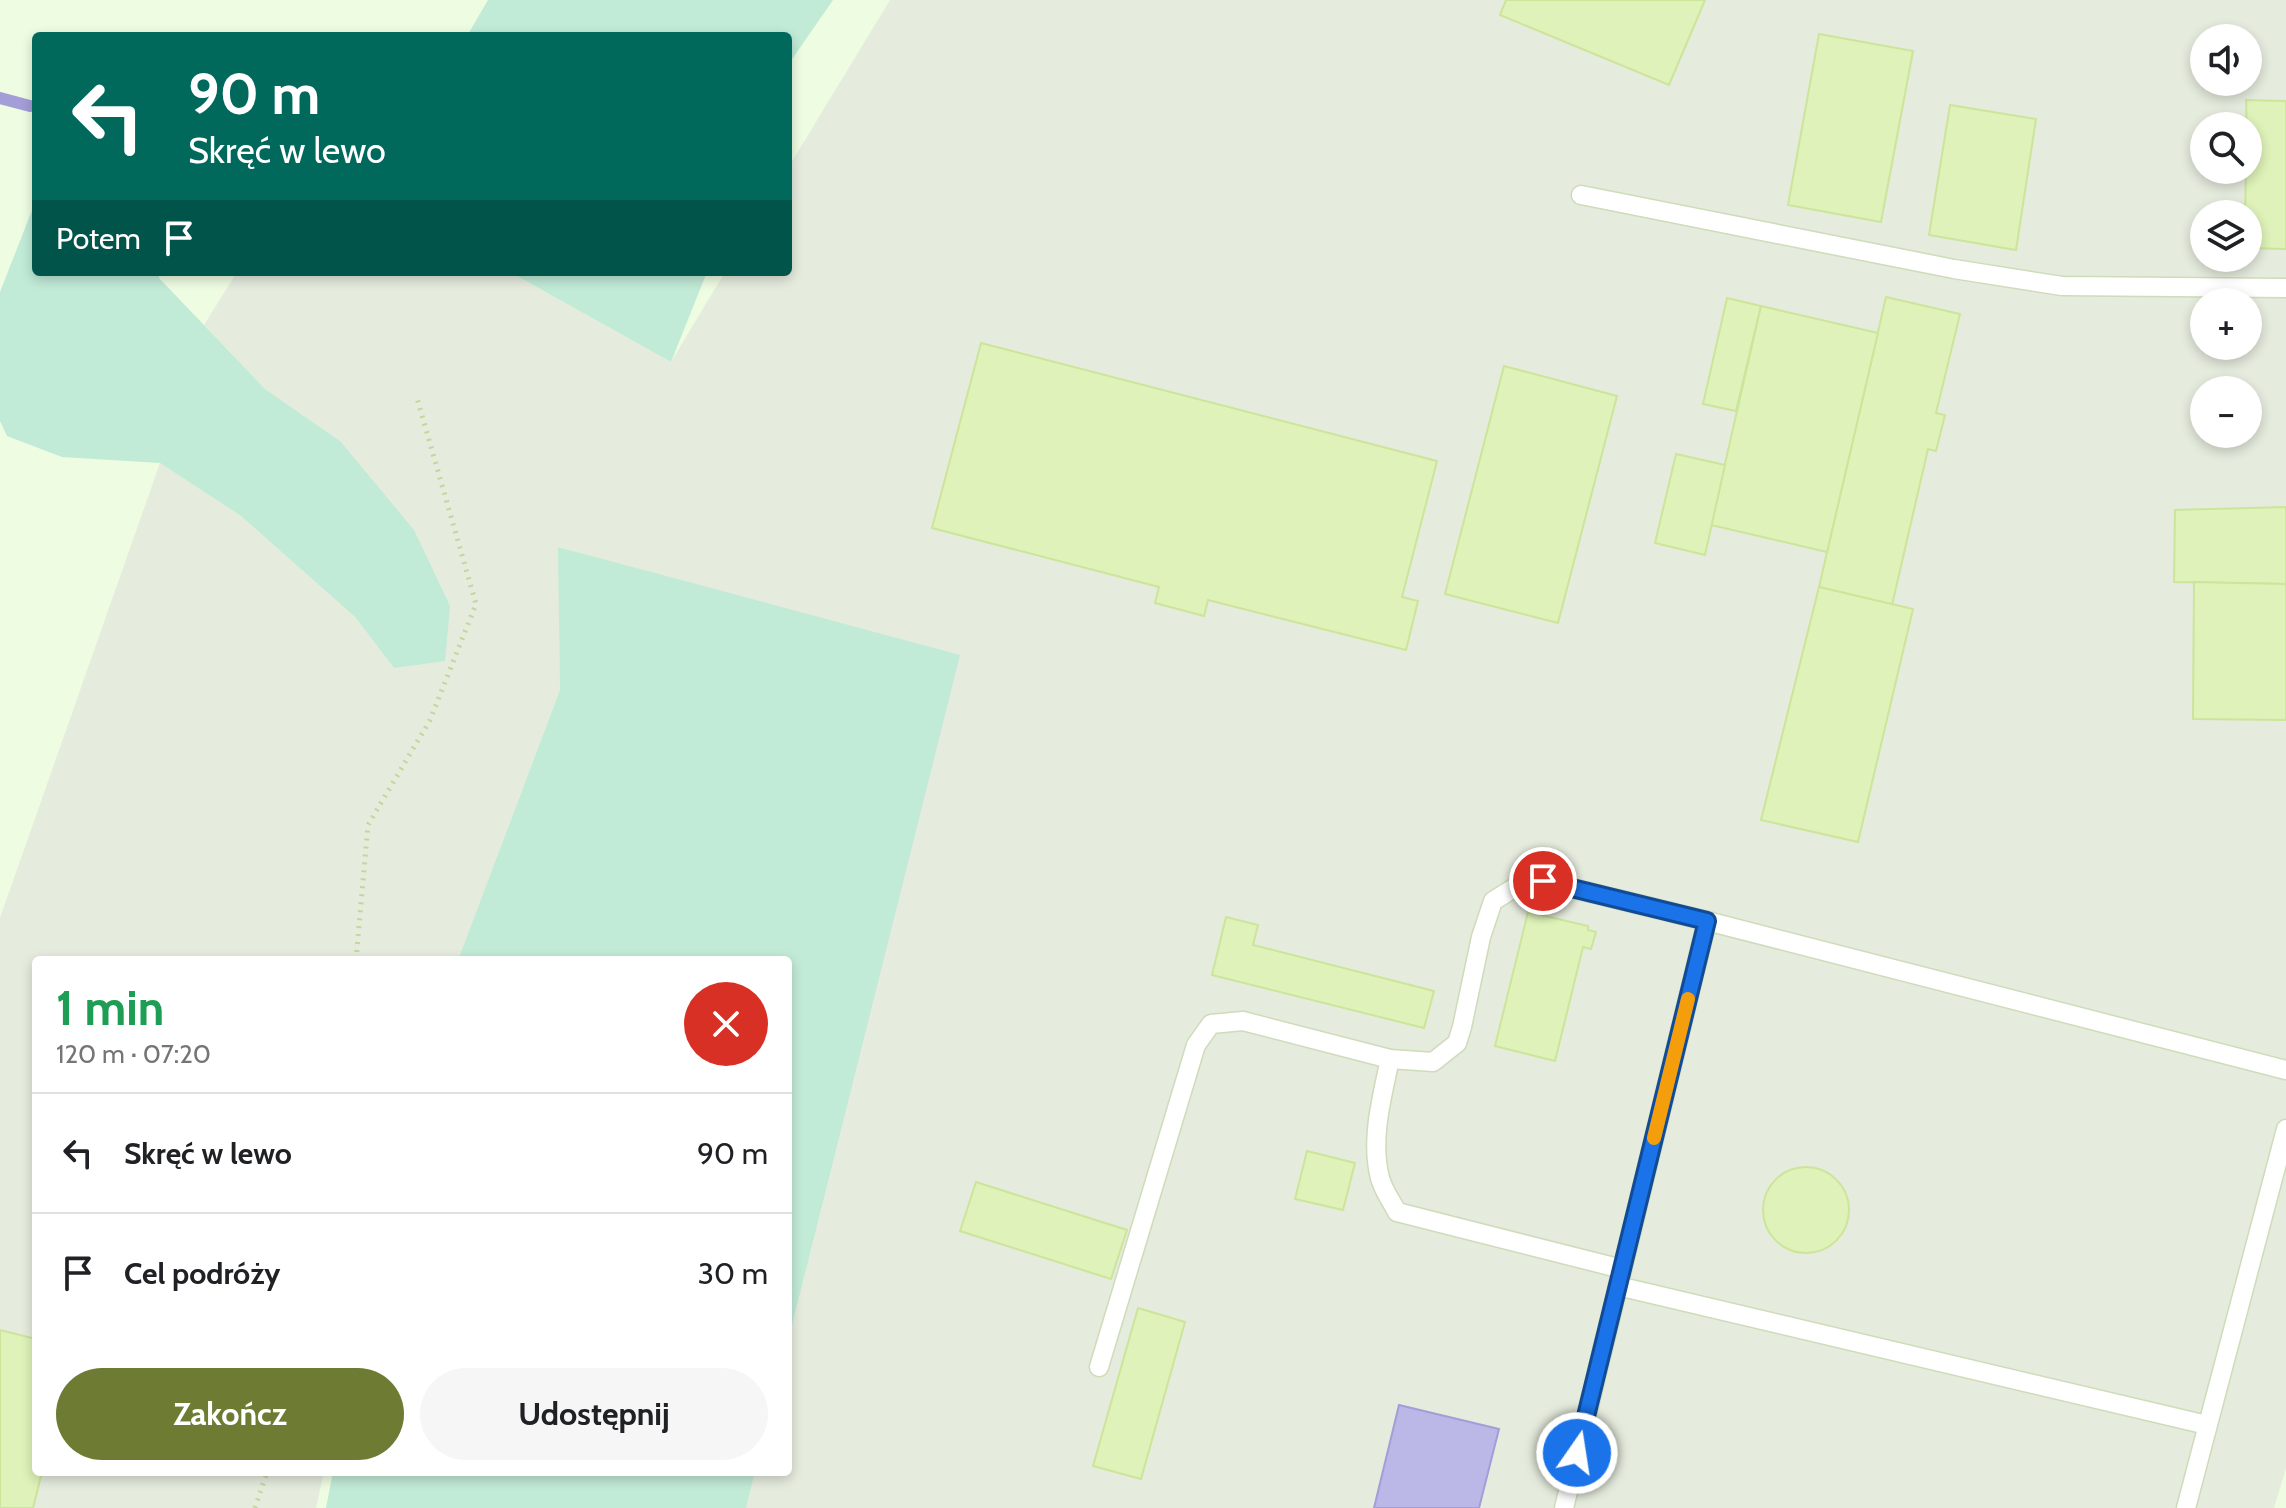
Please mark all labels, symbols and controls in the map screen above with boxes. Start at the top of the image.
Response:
map controls [2190,24,2262,448]
button: sound [2190,24,2262,96]
text: 90 m [188,60,320,128]
icon: left [56,64,160,168]
button: search [2190,112,2262,184]
text: Skręć w lewo [188,128,386,172]
button: layers [2190,200,2262,272]
icon: arrive [157,216,201,260]
text: Potem [56,220,141,257]
button: + [2190,288,2262,360]
button: − [2190,376,2262,448]
pin [1509,847,1577,915]
icon: arrive [1521,859,1565,903]
text: 1 min [56,979,164,1037]
button: close [684,982,768,1066]
text: 120 m · 07:20 [56,1038,211,1070]
icon: left [56,1131,100,1175]
text: Skręć w lewo [124,1135,292,1172]
text: 90 m [697,1135,768,1172]
icon: arrive [56,1251,100,1295]
text: Cel podróży [124,1255,280,1292]
text: 30 m [698,1255,768,1292]
button: Zakończ [56,1368,404,1460]
button: Udostępnij [420,1368,768,1460]
position arrow [1535,1411,1619,1495]

